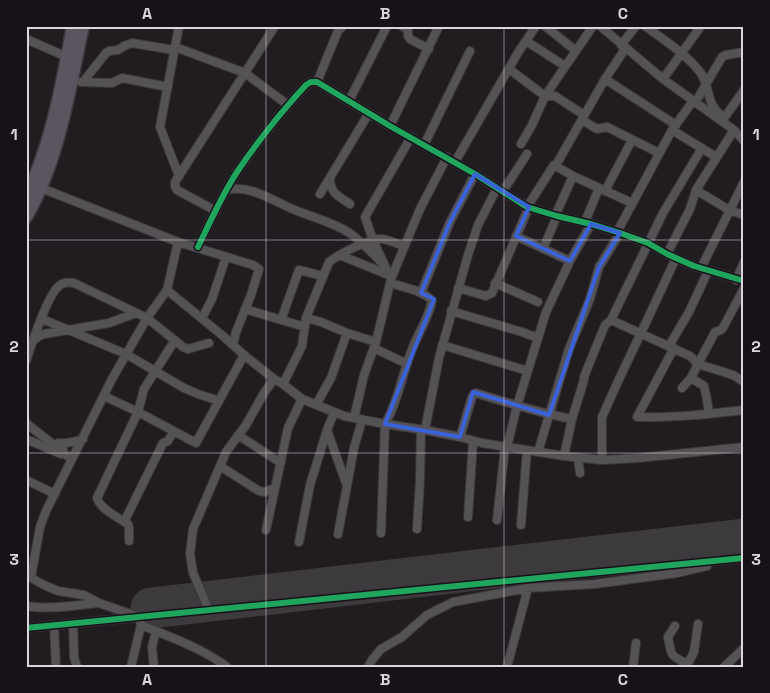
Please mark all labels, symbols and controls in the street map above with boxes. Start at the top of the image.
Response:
text: A [142,3,152,24]
text: B [380,3,390,24]
text: C [618,3,628,24]
text: 1 [10,124,18,145]
text: 1 [752,124,760,145]
text: 2 [9,336,19,357]
text: 2 [751,336,761,357]
text: 3 [9,549,19,570]
text: 3 [751,549,761,570]
text: A [142,669,152,690]
text: B [380,669,390,690]
text: C [618,669,628,690]

